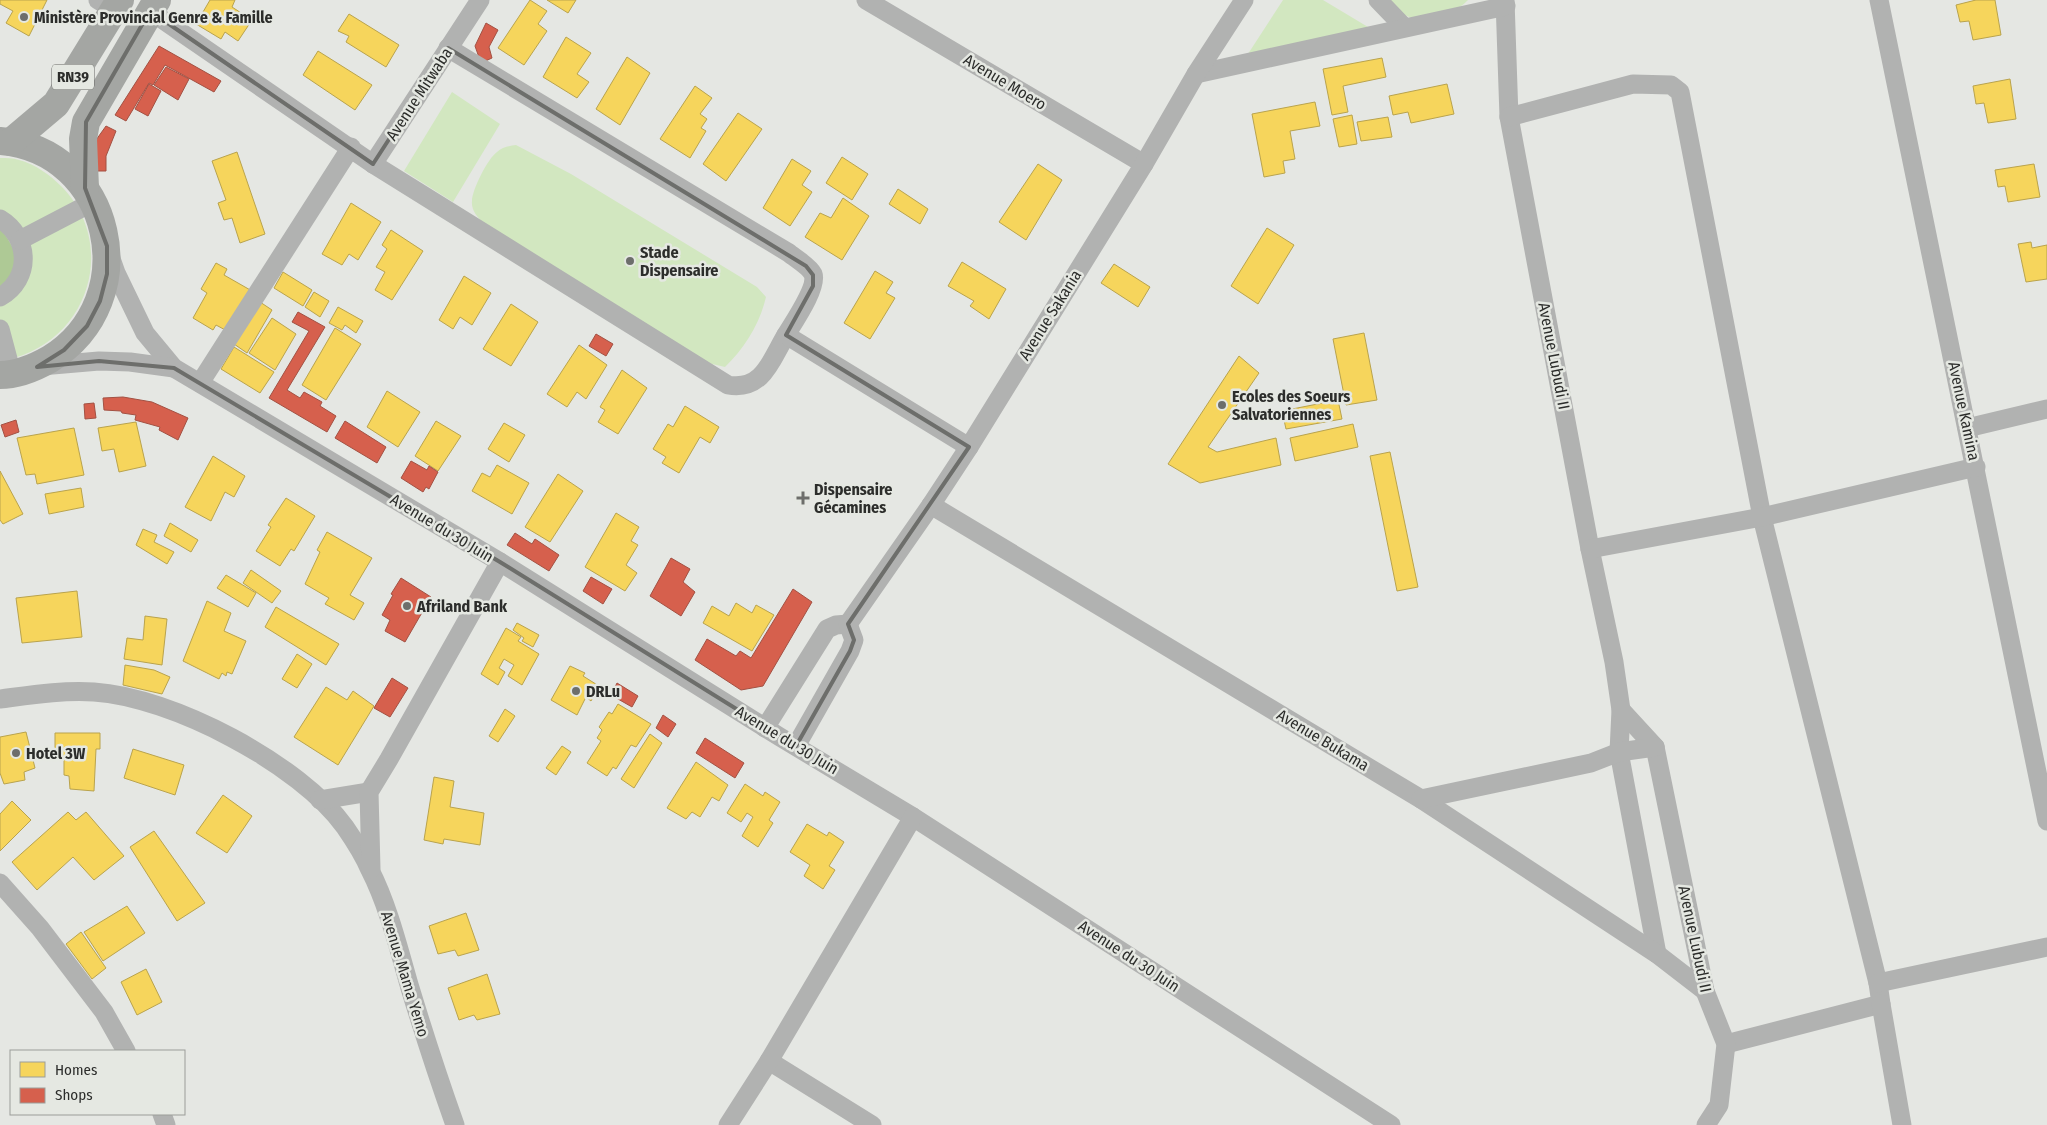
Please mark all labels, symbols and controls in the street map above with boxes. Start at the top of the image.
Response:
place label: Ministère Provincial Genre & Famille [34,8,273,27]
marker: Ministère Provincial Genre & Famille [18,11,30,23]
street label: Avenue Mitwaba [382,44,456,144]
street label: Avenue Moero [960,50,1050,114]
road number: RN39 [52,64,94,90]
place label: Stade Dispensaire [640,243,718,280]
marker: Stade Dispensaire [624,255,636,267]
street label: Avenue Sakania [1015,266,1085,364]
street label: Avenue Lubudi II [1534,301,1574,411]
street label: Avenue Kamina [1944,360,1984,462]
place label: Ecoles des Soeurs Salvatoriennes [1232,387,1350,424]
marker: Ecoles des Soeurs Salvatoriennes [1216,399,1228,411]
place label: Dispensaire Gécamines [814,480,892,517]
street label: Avenue du 30 Juin [387,490,497,566]
marker: Dispensaire Gécamines [796,491,810,505]
place label: Afriland Bank [416,597,508,616]
marker: Afriland Bank [401,600,413,612]
place label: DRLu [586,682,620,701]
marker: DRLu [570,685,582,697]
street label: Avenue du 30 Juin [732,702,842,778]
street label: Avenue Bukama [1273,705,1373,775]
place label: Hotel 3W [26,744,86,763]
marker: Hotel 3W [10,747,22,759]
street label: Avenue Lubudi II [1674,884,1716,994]
street label: Avenue Mama Yemo [377,909,433,1039]
street label: Avenue du 30 Juin [1075,916,1183,996]
legend [10,1050,185,1115]
text: Homes [55,1061,97,1079]
text: Shops [55,1086,93,1104]

